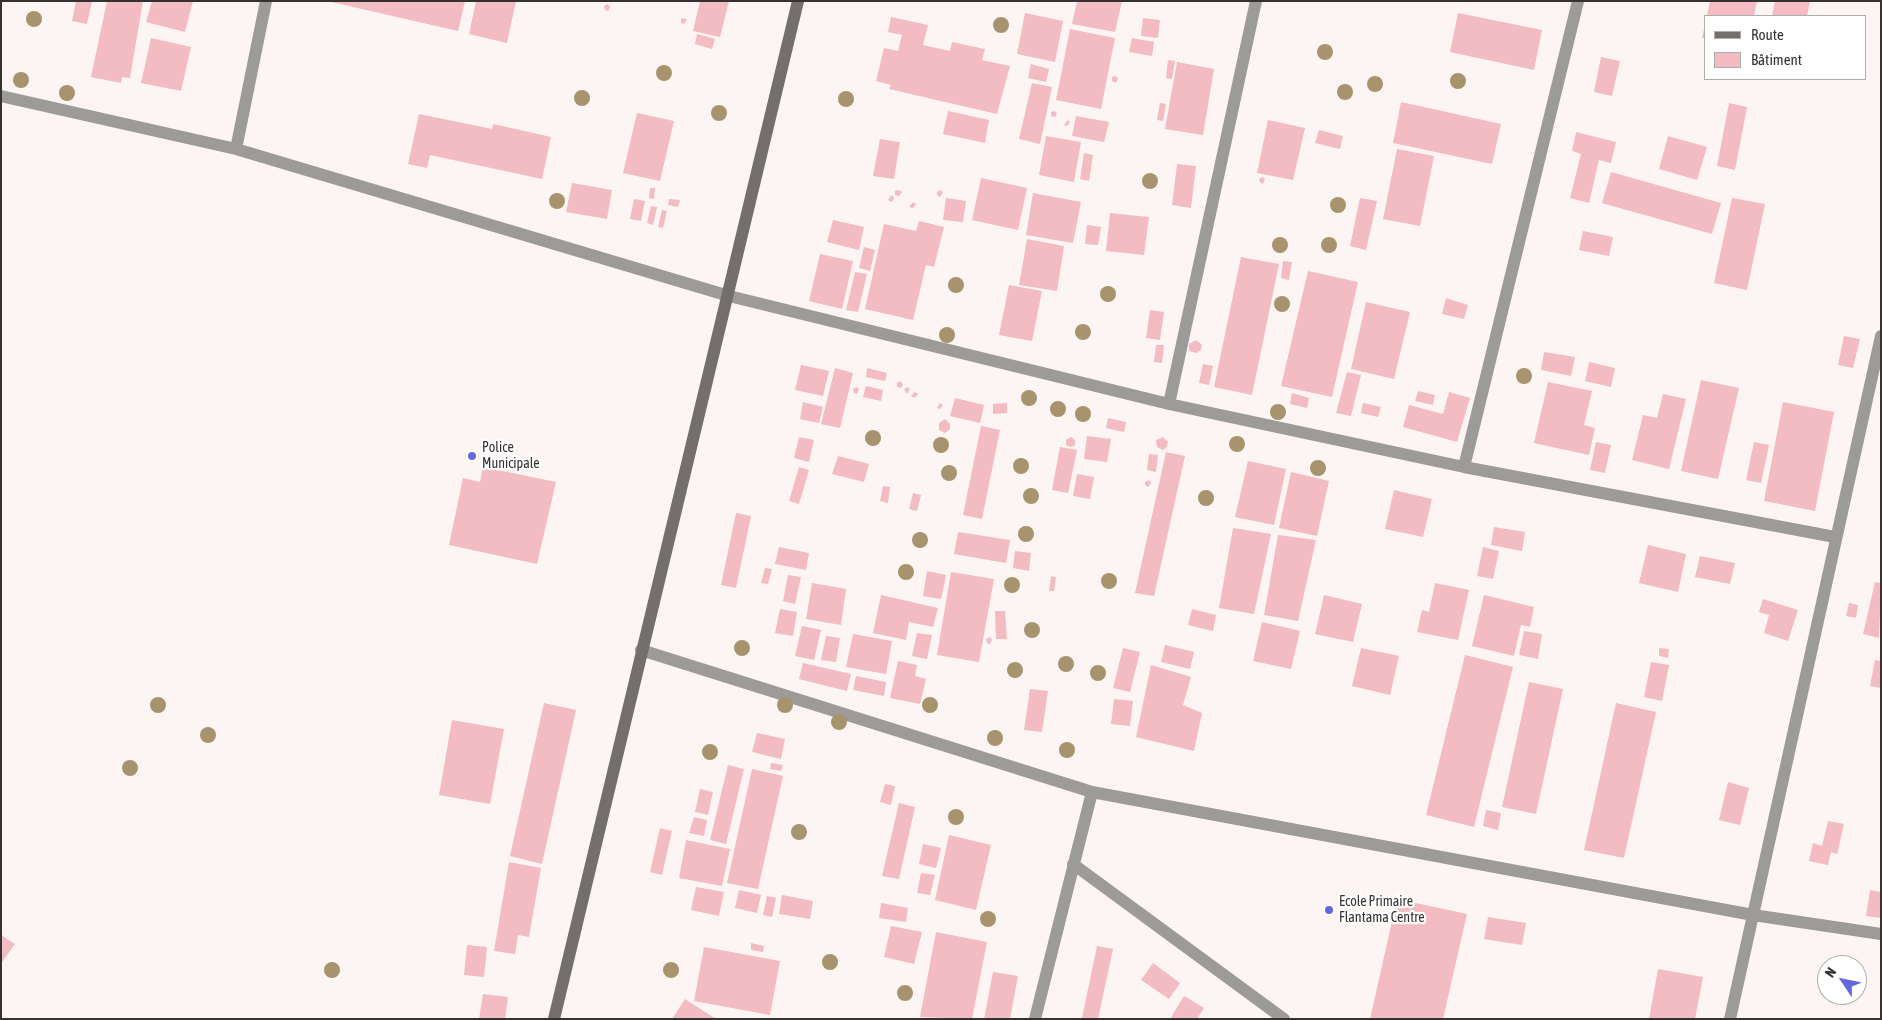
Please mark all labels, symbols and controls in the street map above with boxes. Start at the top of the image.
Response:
legend [1704,15,1867,80]
text: Route [1751,26,1784,43]
text: Bâtiment [1751,51,1802,68]
place label: Police Municipale [482,440,540,472]
marker: Police Municipale [466,450,478,462]
place label: Ecole Primaire Flantama Centre [1339,894,1425,926]
marker: Ecole Primaire Flantama Centre [1323,904,1335,916]
north arrow [1817,955,1867,1005]
text: N [1821,964,1839,980]

